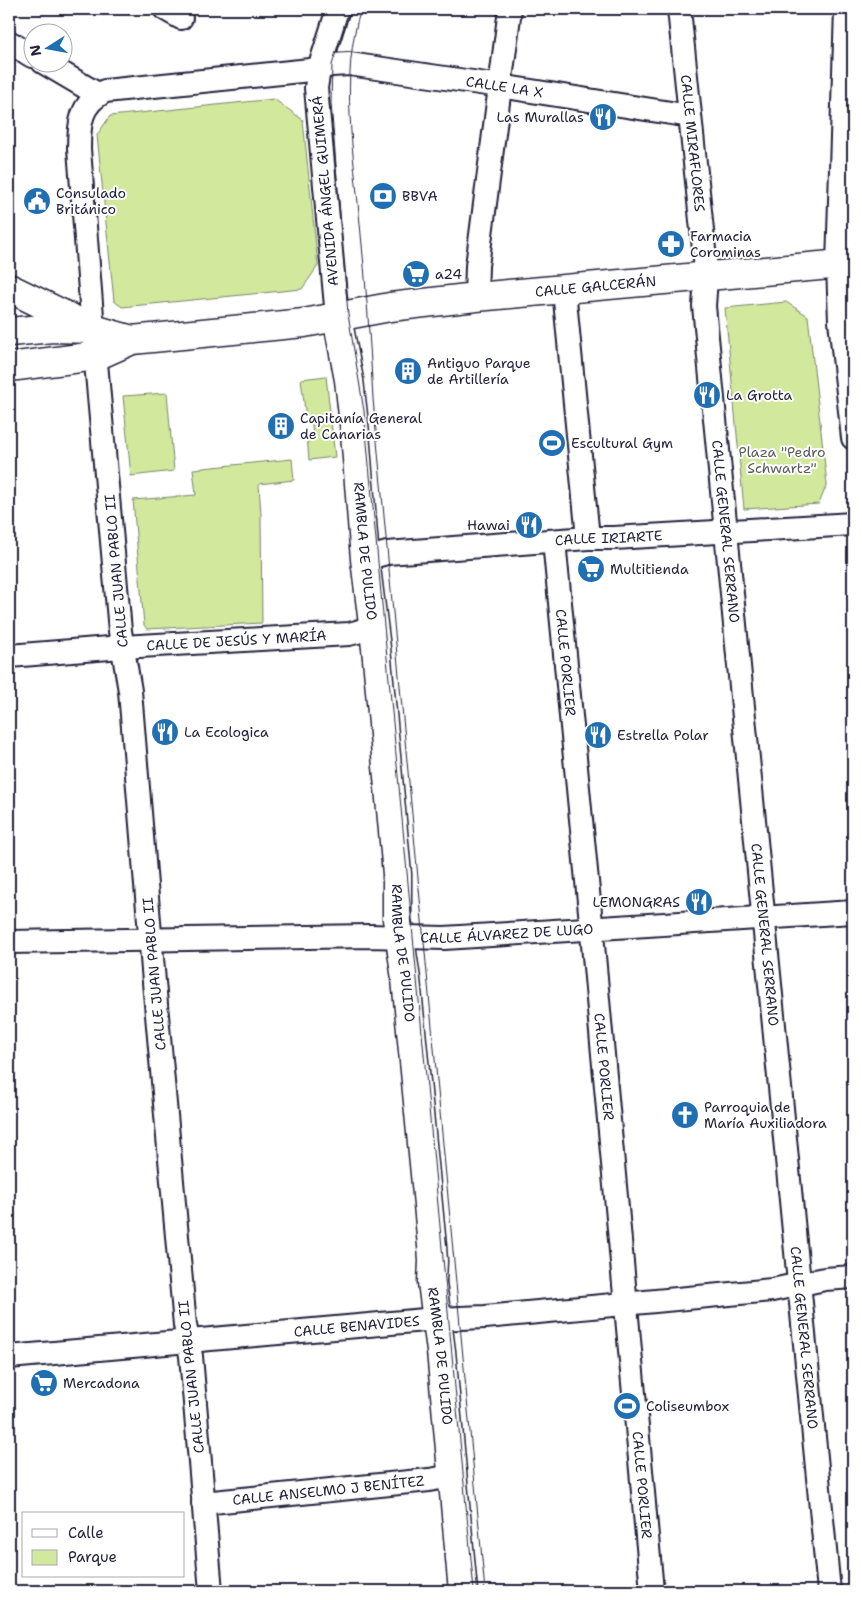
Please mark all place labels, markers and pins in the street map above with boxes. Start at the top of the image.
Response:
restaurant icon: Las Murallas [588,102,618,132]
place label: Las Murallas [496,108,584,126]
bank icon: BBVA [368,181,398,211]
place label: Consulado Británico [56,184,126,218]
public building icon: Consulado Británico [22,186,52,216]
place label: BBVA [402,187,438,205]
place label: Farmacia Corominas [690,227,761,261]
pharmacy icon: Farmacia Corominas [656,229,686,259]
supermarket icon: a24 [401,259,431,289]
place label: a24 [435,265,462,283]
place label: Antiguo Parque de Artillería [427,354,531,388]
building icon: Antiguo Parque de Artillería [393,356,423,386]
restaurant icon: La Grotta [692,380,722,410]
place label: La Grotta [726,386,792,404]
place label: Capitanía General de Canarias [300,409,423,443]
building icon: Capitanía General de Canarias [266,411,296,441]
sports icon: Escultural Gym [537,428,567,458]
place label: Escultural Gym [571,434,673,452]
restaurant icon: Hawai [514,510,544,540]
place label: Hawai [467,516,510,534]
supermarket icon: Multitienda [576,554,606,584]
place label: Multitienda [610,560,689,578]
restaurant icon: La Ecologica [150,717,180,747]
restaurant icon: Estrella Polar [583,720,613,750]
place label: La Ecologica [184,723,269,741]
place label: Estrella Polar [617,726,709,744]
restaurant icon: LEMONGRAS [684,887,714,917]
place label: LEMONGRAS [593,893,680,911]
place label: Parroquia de María Auxiliadora [704,1098,827,1132]
church icon: Parroquia de María Auxiliadora [670,1100,700,1130]
supermarket icon: Mercadona [29,1368,59,1398]
place label: Mercadona [63,1374,140,1392]
sports icon: Coliseumbox [612,1391,642,1421]
place label: Coliseumbox [646,1397,729,1415]

